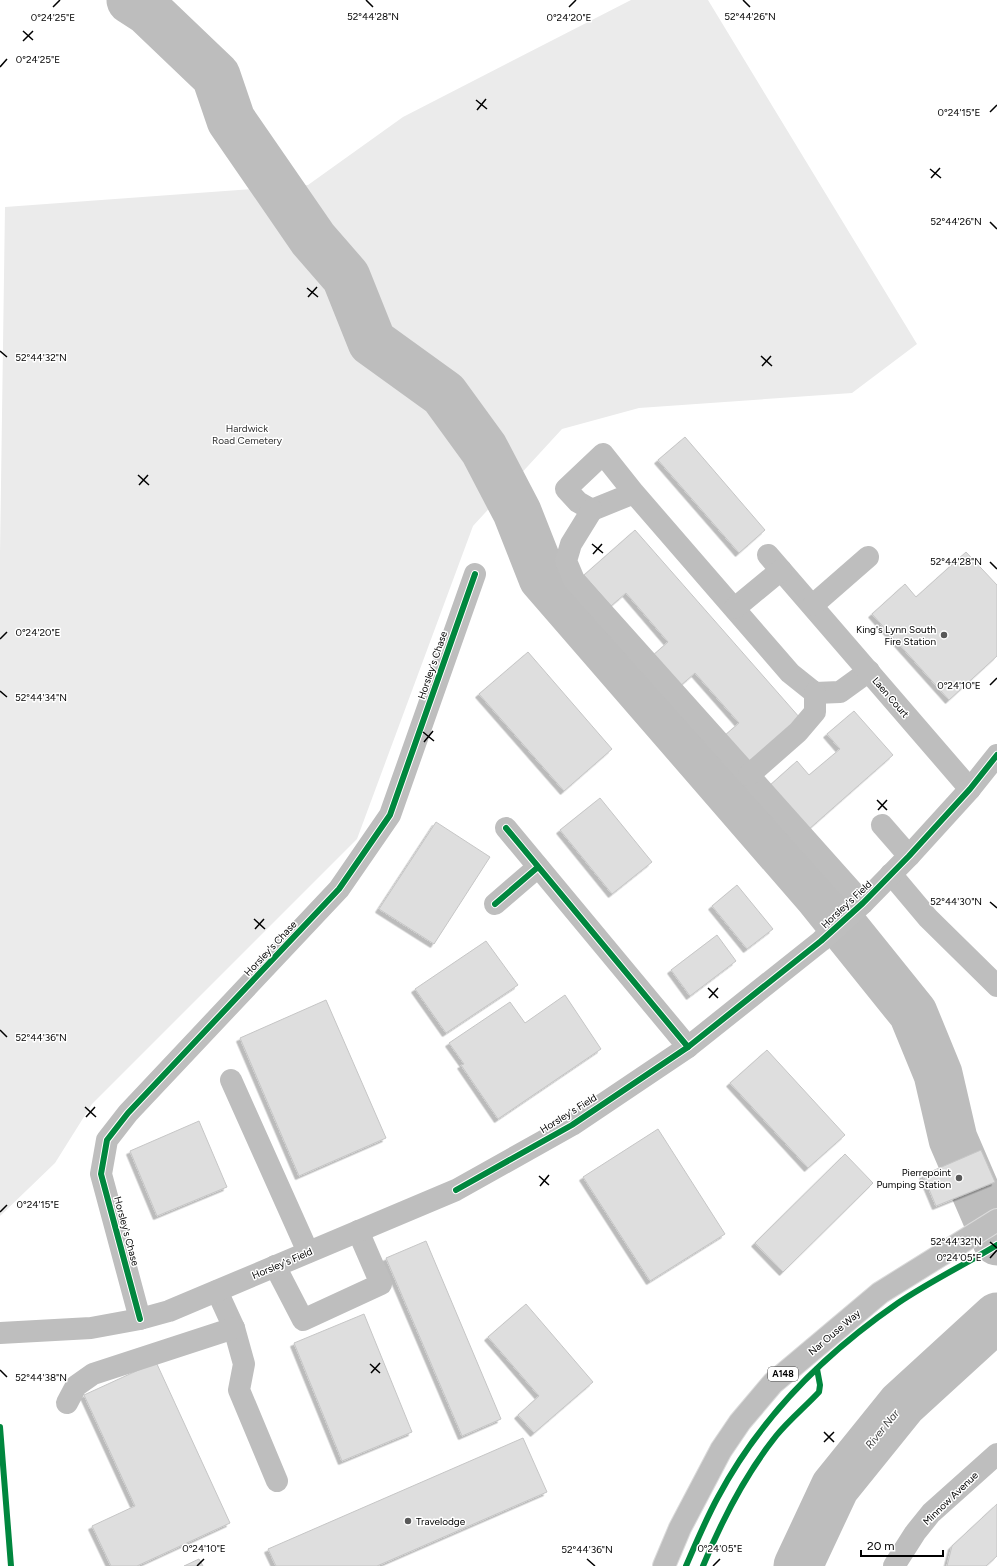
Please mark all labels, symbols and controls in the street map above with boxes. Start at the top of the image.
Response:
text: 52°44'28"N [347,10,399,23]
text: 52°44'26"N [724,10,776,23]
text: 0°24'25"E [31,11,75,24]
text: 0°24'20"E [546,11,592,24]
text: 0°24'25"E [16,53,60,66]
text: 0°24'15"E [938,106,981,119]
text: 52°44'26"N [930,215,982,228]
text: 52°44'32"N [15,351,67,364]
park label: Hardwick Road Cemetery [212,422,283,447]
text: 52°44'28"N [930,555,982,568]
place label: King's Lynn South Fire Station [856,623,936,648]
text: 0°24'20"E [15,626,61,639]
street label: Horsley's Chase [415,629,450,701]
marker: King's Lynn South Fire Station [939,630,949,640]
street label: Laen Court [869,674,912,720]
text: 0°24'10"E [937,679,981,692]
text: 52°44'34"N [15,691,67,704]
street label: Horsley's Field [818,878,874,931]
text: 52°44'30"N [930,895,982,908]
street label: Horsley's Chase [241,917,300,979]
text: 52°44'36"N [15,1031,67,1044]
street label: Horsley's Field [537,1091,599,1136]
place label: Pierrepoint Pumping Station [877,1166,951,1191]
marker: Pierrepoint Pumping Station [954,1173,964,1183]
street label: Horsley's Chase [111,1195,142,1268]
text: 0°24'15"E [17,1198,60,1211]
text: 52°44'32"N [930,1235,982,1248]
street label: Horsley's Field [250,1245,315,1282]
text: 0°24'05"E [936,1251,982,1264]
street label: Nar Ouse Way [806,1306,864,1358]
road number: A148 [768,1367,798,1381]
text: 52°44'38"N [15,1371,67,1384]
water label: River Nar [863,1406,903,1451]
street label: Minnow Avenue [920,1468,981,1528]
place label: Travelodge [416,1515,466,1528]
marker: Travelodge [403,1516,413,1526]
scale bar [861,1532,943,1558]
text: 20 m [867,1539,895,1553]
text: 0°24'10"E [182,1542,226,1555]
text: 0°24'05"E [697,1542,743,1555]
text: 52°44'36"N [561,1543,613,1556]

